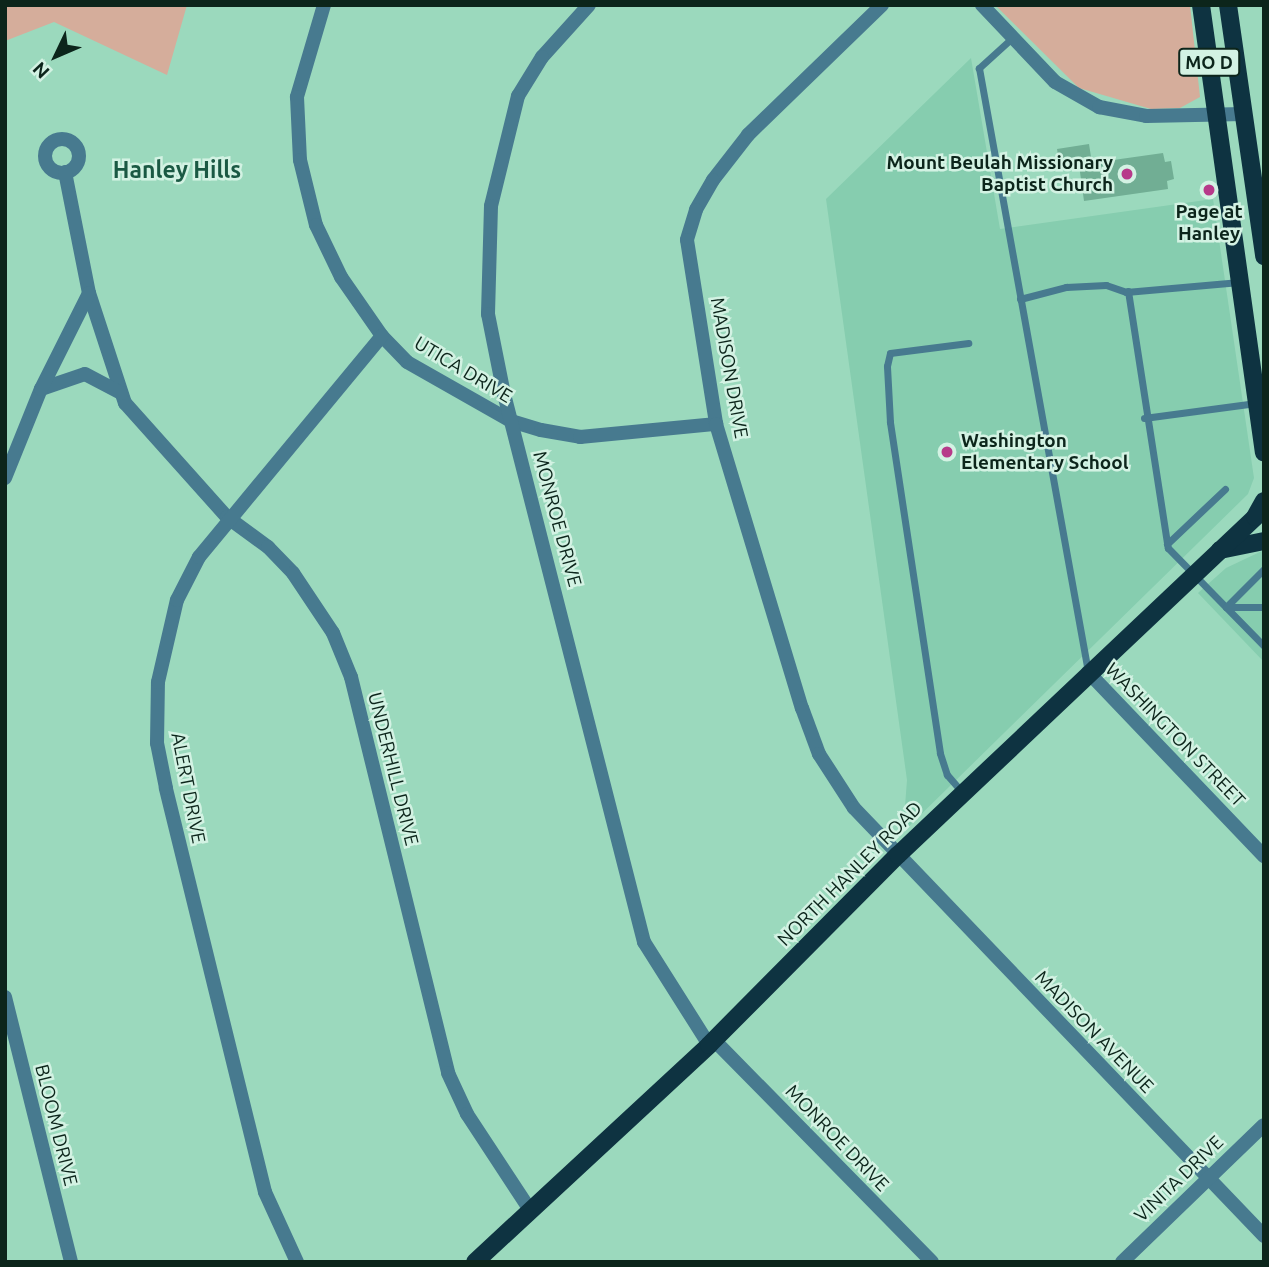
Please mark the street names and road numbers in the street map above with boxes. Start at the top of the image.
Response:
road number: MO D [1178,48,1240,76]
street label: MADISON DRIVE [705,296,753,440]
street label: UTICA DRIVE [410,332,516,408]
street label: MONROE DRIVE [528,449,586,589]
street label: WASHINGTON STREET [1100,658,1250,812]
street label: UNDERHILL DRIVE [363,690,423,848]
street label: ALERT DRIVE [166,731,210,845]
street label: NORTH HANLEY ROAD [773,797,927,951]
street label: MADISON AVENUE [1030,966,1158,1098]
street label: BLOOM DRIVE [30,1062,82,1188]
street label: MONROE DRIVE [780,1080,894,1196]
street label: VINITA DRIVE [1130,1131,1228,1227]

